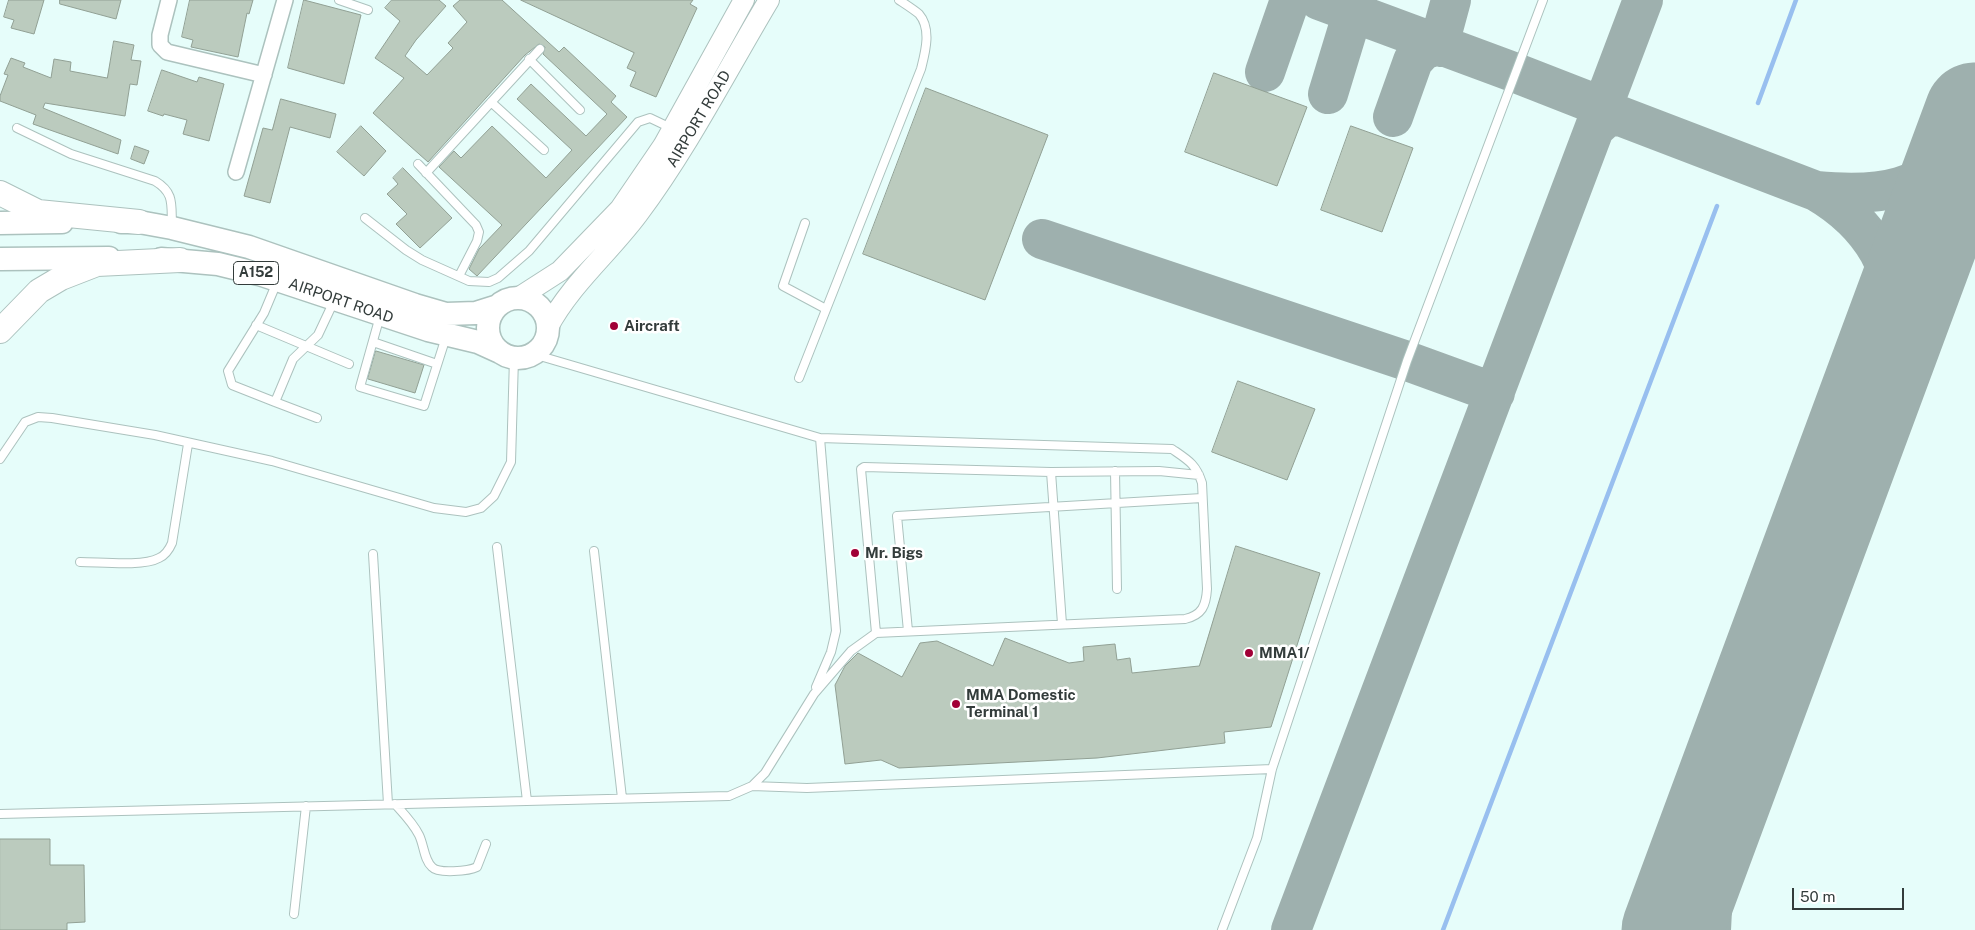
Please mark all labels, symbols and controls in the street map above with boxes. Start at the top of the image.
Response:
street label: AIRPORT ROAD [663,67,735,171]
road number: A152 [234,262,278,284]
street label: AIRPORT ROAD [286,275,396,327]
place label: Aircraft [624,317,680,335]
marker: Aircraft [608,320,620,332]
place label: Mr. Bigs [865,544,923,562]
marker: Mr. Bigs [849,547,861,559]
place label: MMA1/ [1259,644,1310,662]
marker: MMA1/ [1243,647,1255,659]
place label: MMA Domestic Terminal 1 [966,686,1076,721]
marker: MMA Domestic Terminal 1 [950,698,962,710]
scale bar [1795,878,1908,910]
text: 50 m [1800,888,1835,905]

